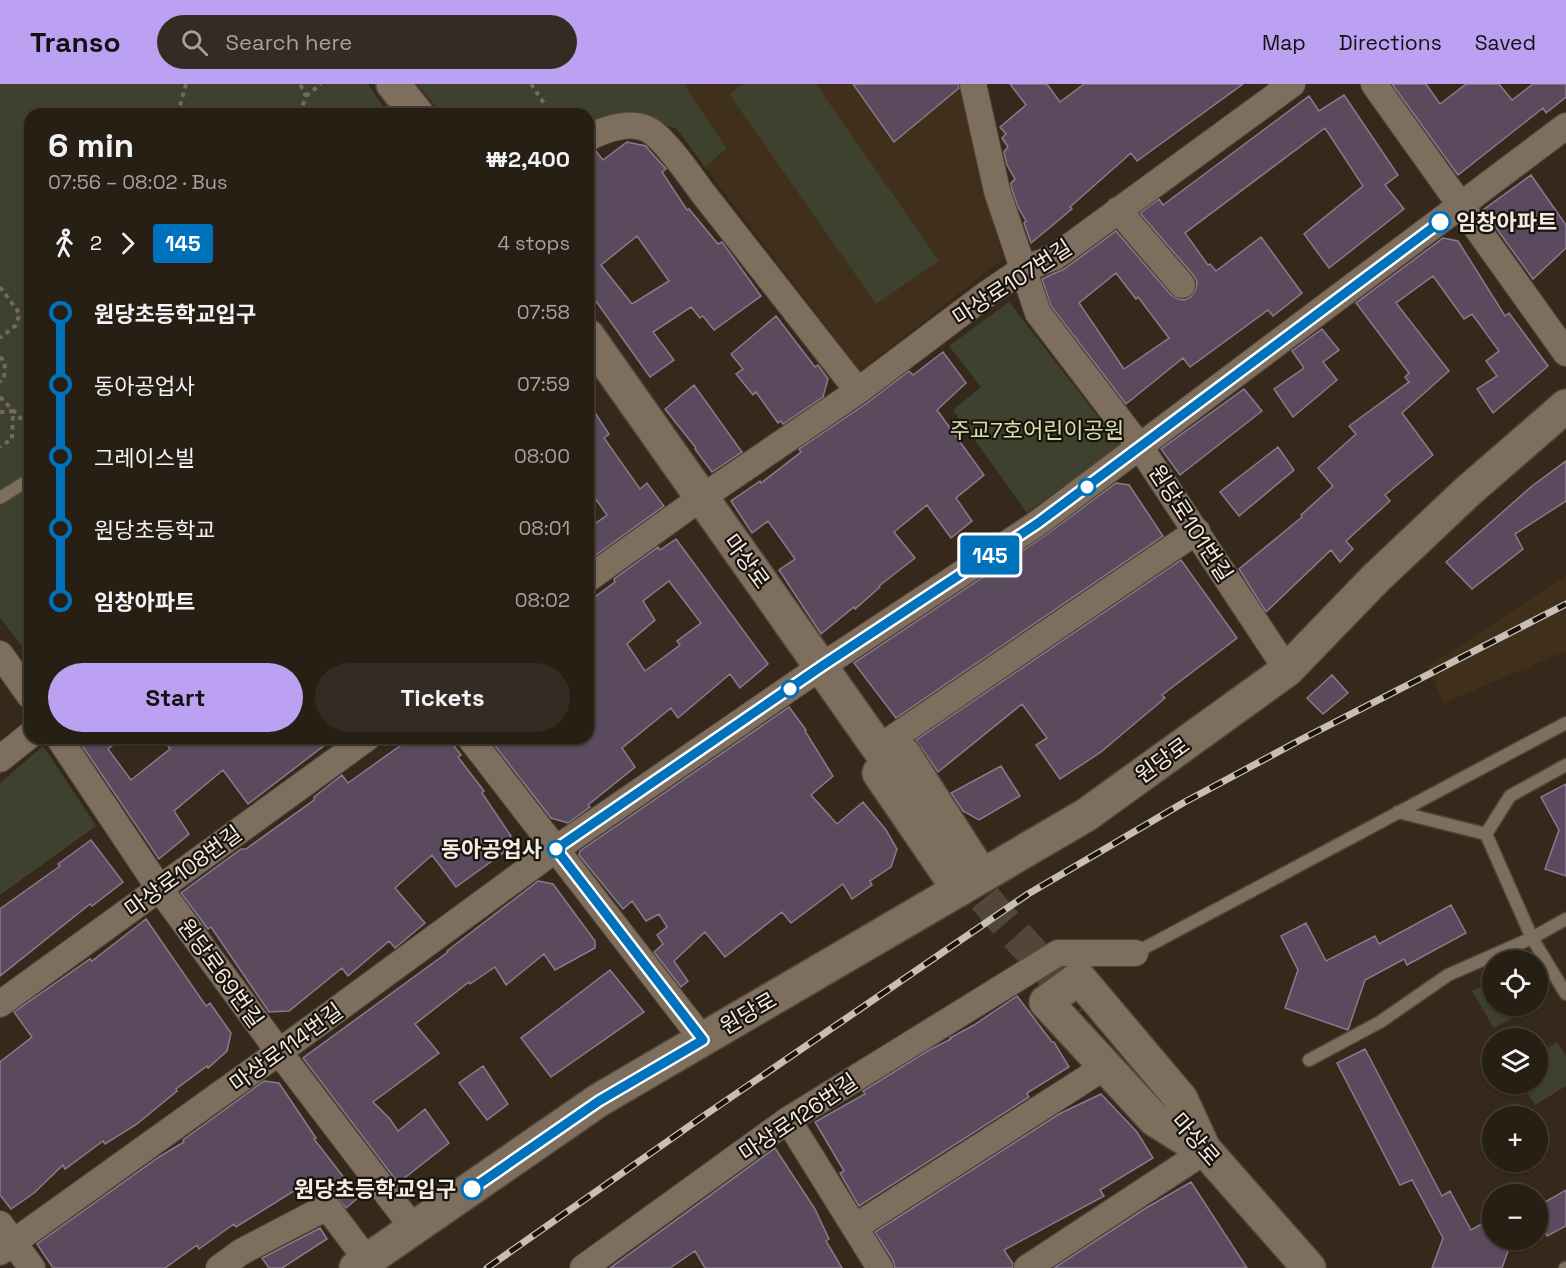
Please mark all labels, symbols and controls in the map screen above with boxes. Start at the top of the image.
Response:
search box [157,15,577,69]
text: Transo [30,24,121,60]
icon: search [178,26,211,59]
text: Search here [226,28,352,56]
text: Map [1262,29,1306,56]
text: Directions [1339,29,1442,56]
text: Saved [1475,29,1536,56]
text: 6 min [48,125,134,167]
text: ₩2,400 [486,145,570,173]
text: 07:56 – 08:02 · Bus [48,169,228,195]
place label: 임창아파트 [1456,208,1557,236]
marker: 임창아파트 [1429,211,1451,233]
icon: walk [48,227,81,260]
icon: forward [111,227,144,260]
text: 2 [90,230,102,256]
text: 145 [165,230,201,257]
text: 4 stops [497,230,570,256]
street label: 마상로107번길 [947,233,1077,331]
text: 07:58 [517,299,570,325]
text: 원당초등학교입구 [94,300,256,328]
text: 07:59 [517,371,570,397]
text: 동아공업사 [94,372,195,400]
park label: 주교7호어린이공원 [950,416,1124,444]
text: 08:00 [514,443,570,469]
text: 그레이스빌 [94,444,195,472]
street label: 원당로101번길 [1143,459,1239,587]
unlabelled marker [1078,478,1096,496]
text: 08:01 [518,515,570,541]
text: 원당초등학교 [94,516,215,544]
street label: 마상로 [718,528,776,594]
line badge: 145 [956,536,1024,574]
text: 145 [972,542,1008,569]
text: 08:02 [515,587,570,613]
text: 임창아파트 [94,588,195,616]
button: Start [48,663,303,732]
button: Tickets [315,663,570,732]
unlabelled marker [781,680,799,698]
street label: 원당로 [1129,731,1195,789]
street label: 마상로108번길 [119,819,247,923]
place label: 동아공업사 [441,835,542,863]
marker: 동아공업사 [547,840,565,858]
street label: 원당로69번길 [172,913,270,1033]
map controls [1482,950,1548,1250]
button: locate [1482,950,1548,1016]
street label: 원당로 [715,986,781,1040]
street label: 마상로114번길 [224,996,348,1098]
button: layers [1482,1028,1548,1094]
street label: 마상로126번길 [733,1067,863,1167]
button: + [1482,1106,1548,1172]
street label: 마상로 [1166,1107,1226,1171]
place label: 원당초등학교입구 [294,1175,456,1203]
marker: 원당초등학교입구 [461,1178,483,1200]
button: − [1482,1184,1548,1250]

